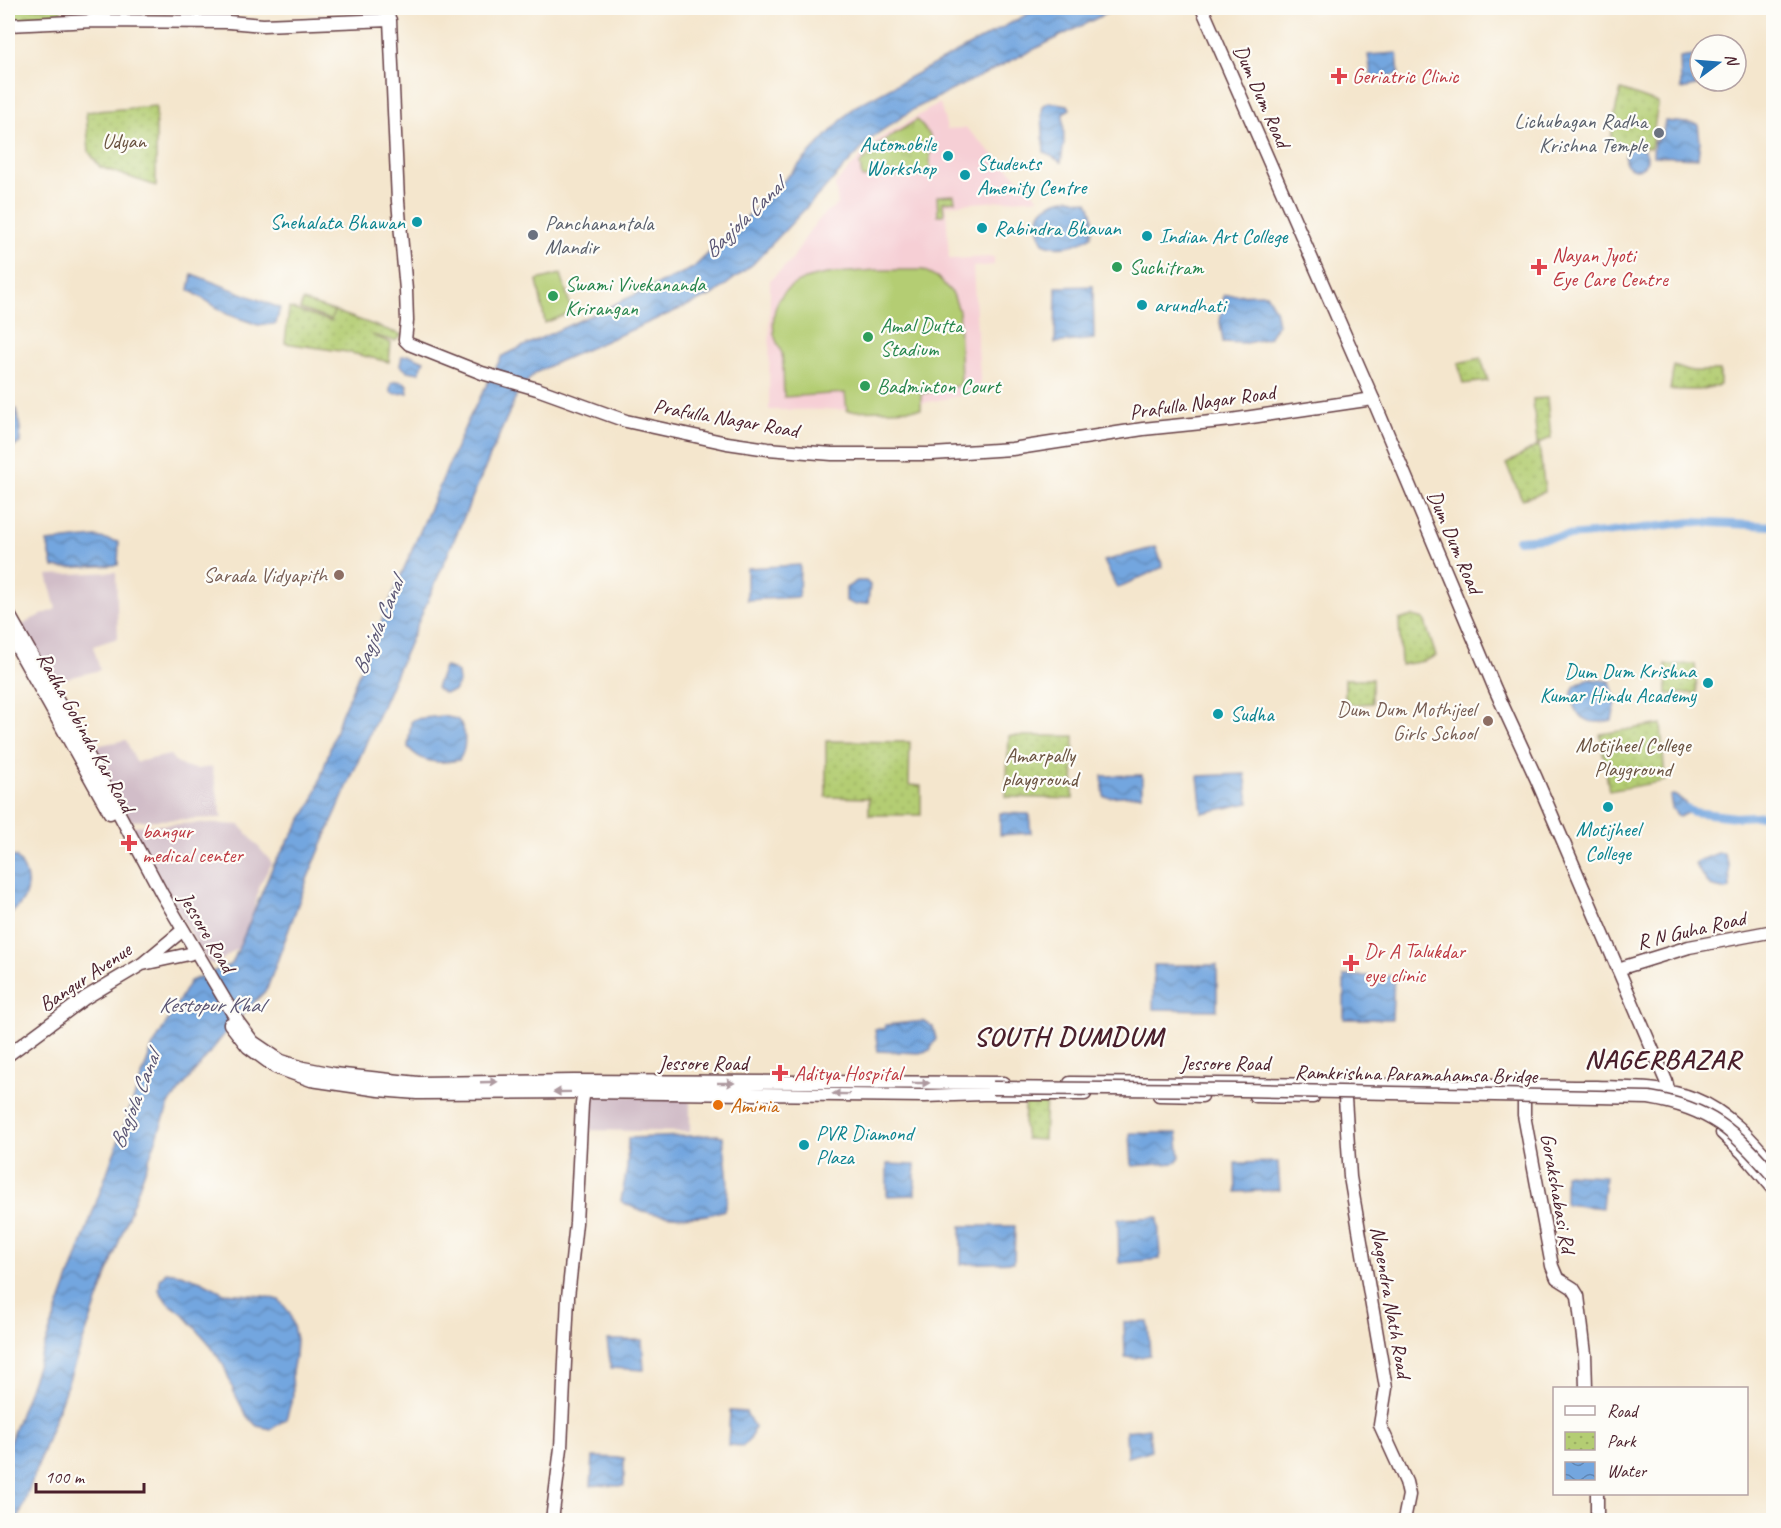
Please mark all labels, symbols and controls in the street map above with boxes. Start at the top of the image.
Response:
north arrow [1688,33,1748,93]
street label: Dum Dum Road [1228,41,1297,154]
text: N [1720,52,1743,70]
place label: Geriatric Clinic [1352,63,1460,89]
marker: Geriatric Clinic [1330,67,1348,85]
place label: Lichubagan Radha Krishna Temple [1514,108,1649,158]
marker: Lichubagan Radha Krishna Temple [1652,126,1666,140]
park label: Udyan [102,128,148,154]
place label: Automobile Workshop [860,131,937,181]
marker: Automobile Workshop [941,149,955,163]
place label: Students Amenity Centre [977,150,1088,200]
water label: Bagjola Canal [697,168,795,264]
marker: Students Amenity Centre [958,168,972,182]
place label: Snehalata Bhawan [270,209,406,235]
place label: Panchanantala Mandir [545,210,655,260]
marker: Snehalata Bhawan [410,215,424,229]
place label: Rabindra Bhavan [994,215,1121,241]
marker: Rabindra Bhavan [975,221,989,235]
place label: Indian Art College [1159,223,1288,249]
marker: Panchanantala Mandir [526,228,540,242]
marker: Indian Art College [1140,229,1154,243]
place label: Nayan Jyoti Eye Care Centre [1552,242,1669,292]
place label: Suchitram [1129,254,1205,280]
marker: Nayan Jyoti Eye Care Centre [1530,258,1548,276]
marker: Suchitram [1110,260,1124,274]
place label: Swami Vivekananda Krirangan [565,271,707,321]
marker: Swami Vivekananda Krirangan [546,289,560,303]
place label: arundhati [1154,292,1229,318]
marker: arundhati [1135,298,1149,312]
place label: Amal Dutta Stadium [880,312,965,362]
marker: Amal Dutta Stadium [861,330,875,344]
place label: Badminton Court [877,373,1002,399]
street label: Prafulla Nagar Road [1128,378,1280,425]
marker: Badminton Court [858,379,872,393]
street label: Prafulla Nagar Road [652,392,804,444]
street label: Dum Dum Road [1422,486,1489,600]
place label: Sarada Vidyapith [203,562,328,588]
water label: Bagjola Canal [345,567,414,679]
marker: Sarada Vidyapith [332,568,346,582]
street label: Radha Gobinda Kar Road [31,647,143,820]
place label: Dum Dum Krishna Kumar Hindu Academy [1540,658,1698,708]
marker: Dum Dum Krishna Kumar Hindu Academy [1701,676,1715,690]
place label: Dum Dum Mothijeel Girls School [1337,696,1479,746]
place label: Sudha [1230,701,1275,727]
marker: Sudha [1211,707,1225,721]
marker: Dum Dum Mothijeel Girls School [1481,714,1495,728]
park label: Motijheel College Playground [1575,732,1693,782]
park label: Amarpally playground [1002,742,1082,792]
marker: Motijheel College [1601,800,1615,814]
place label: Motijheel College [1576,816,1644,866]
place label: bangur medical center [142,818,244,868]
marker: bangur medical center [120,834,138,852]
street label: Jessore Road [172,886,243,980]
street label: R N Guha Road [1634,904,1752,955]
street label: Bangur Avenue [34,936,137,1017]
place label: Dr A Talukdar eye clinic [1364,938,1467,988]
marker: Dr A Talukdar eye clinic [1342,954,1360,972]
water label: Kestopur Khal [159,991,270,1019]
district label: SOUTH DUMDUM [974,1019,1166,1053]
water label: Bagjola Canal [103,1041,170,1153]
district label: NAGERBAZAR [1584,1042,1744,1076]
street label: Jessore Road [657,1050,751,1076]
street label: Jessore Road [1179,1050,1273,1076]
street label: Ramkrishna Paramahamsa Bridge [1294,1059,1540,1089]
place label: Aditya Hospital [794,1060,905,1086]
marker: Aditya Hospital [771,1064,789,1082]
one-way arrow [479,1077,498,1086]
one-way arrow [716,1078,735,1088]
one-way arrow [911,1078,930,1088]
one-way arrow [552,1087,571,1097]
one-way arrow [831,1090,850,1099]
place label: Aminia [730,1092,781,1118]
marker: Aminia [711,1098,725,1112]
place label: PVR Diamond Plaza [816,1120,916,1170]
street label: Gorakshabasi Rd [1535,1131,1582,1258]
marker: PVR Diamond Plaza [797,1138,811,1152]
street label: Nagendra Nath Road [1365,1224,1418,1383]
legend [1553,1387,1748,1495]
text: Road [1607,1400,1640,1422]
text: Park [1607,1430,1637,1452]
scale bar [36,1456,144,1494]
text: Water [1607,1460,1648,1482]
text: 100 m [45,1466,86,1488]

